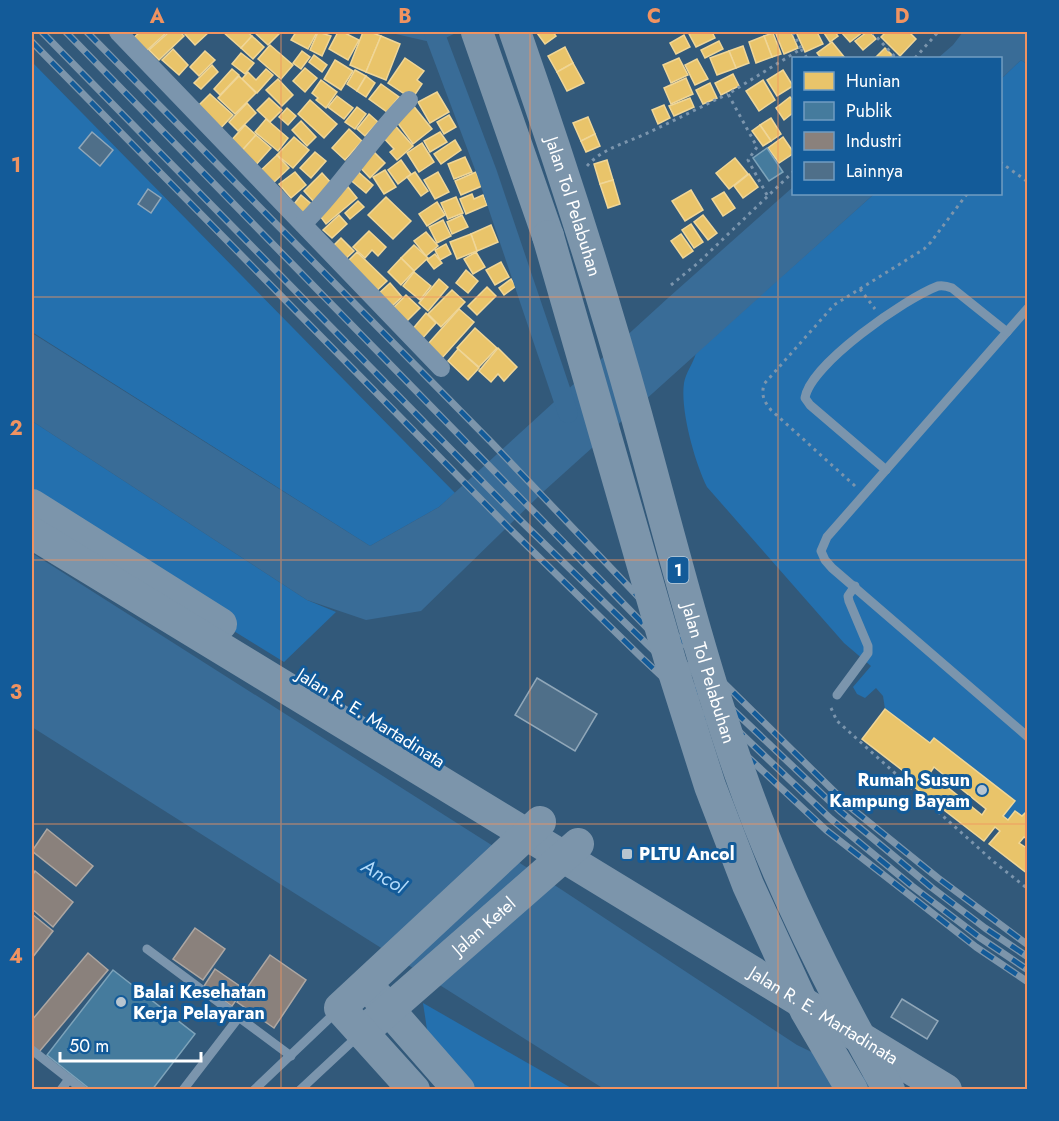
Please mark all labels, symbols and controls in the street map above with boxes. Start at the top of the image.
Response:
text: A [149,2,165,31]
text: B [398,2,412,31]
text: C [647,2,661,31]
text: D [895,2,909,31]
legend [792,57,1002,195]
text: Hunian [846,68,901,94]
text: Publik [846,98,892,124]
text: Industri [846,128,902,154]
street label: Jalan Tol Pelabuhan [538,131,608,280]
text: 1 [11,151,21,180]
text: Lainnya [846,158,903,184]
text: 2 [9,414,23,443]
road number: 1 [668,557,688,583]
street label: Jalan Tol Pelabuhan [675,598,742,747]
street label: Jalan R. E. Martadinata [290,661,450,774]
text: 3 [10,678,22,707]
place label: Rumah Susun Kampung Bayam [829,767,970,814]
marker: Rumah Susun Kampung Bayam [975,783,989,797]
place label: PLTU Ancol [639,841,735,867]
marker: PLTU Ancol [620,847,634,861]
water label: Ancol [355,851,413,902]
street label: Jalan Ketel [445,891,522,963]
text: 4 [9,942,23,971]
street label: Jalan R. E. Martadinata [742,959,903,1071]
place label: Balai Kesehatan Kerja Pelayaran [133,979,266,1026]
marker: Balai Kesehatan Kerja Pelayaran [114,995,128,1009]
scale bar [60,1025,201,1063]
text: 50 m [69,1033,109,1059]

